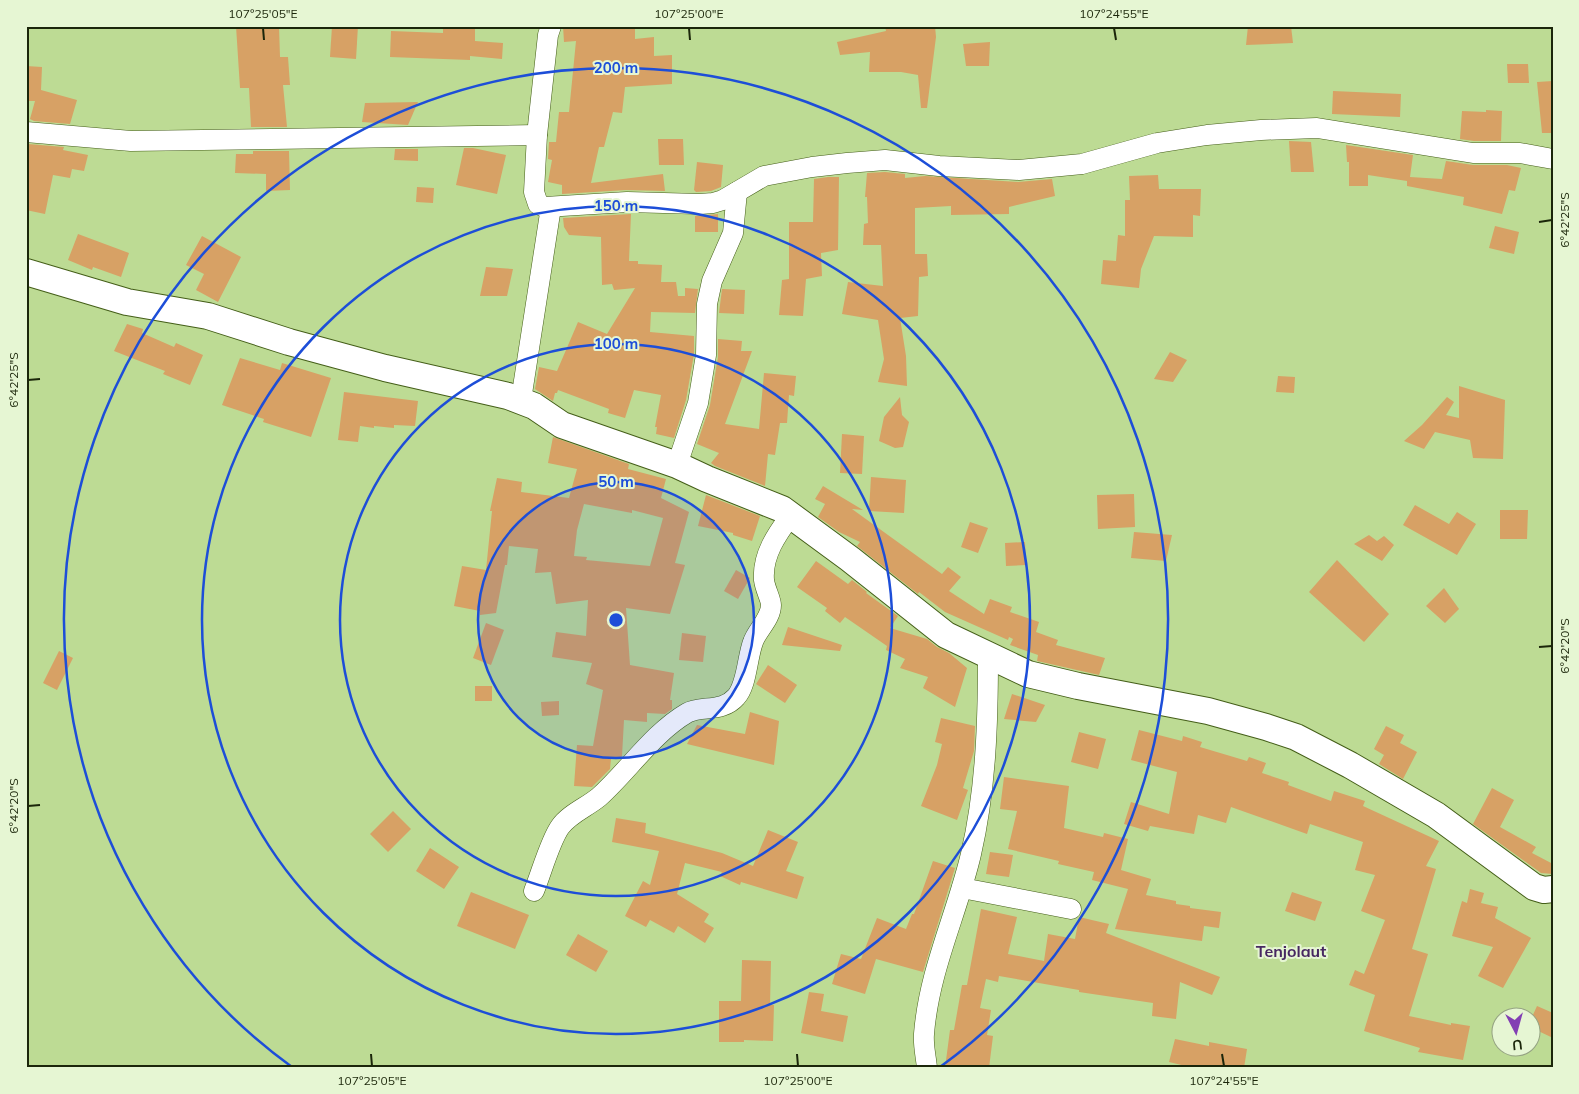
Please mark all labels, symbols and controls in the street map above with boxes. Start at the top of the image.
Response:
text: 107°25'05"E [228,6,298,21]
text: 107°25'00"E [654,6,724,21]
text: 107°24'55"E [1079,6,1149,21]
text: 200 m [594,58,638,77]
text: 6°42'25"S [1557,192,1572,248]
text: 150 m [594,196,638,215]
text: 100 m [594,334,638,353]
text: 6°42'25"S [6,352,21,408]
text: 50 m [598,472,634,491]
centre of rings [607,611,625,629]
text: 6°42'20"S [1557,618,1572,674]
text: 6°42'20"S [6,778,21,834]
district label: Tenjolaut [1256,941,1326,961]
north arrow [1492,1006,1542,1056]
text: U [1511,1035,1523,1054]
text: 107°25'05"E [337,1073,407,1088]
text: 107°25'00"E [763,1073,833,1088]
text: 107°24'55"E [1189,1073,1259,1088]

